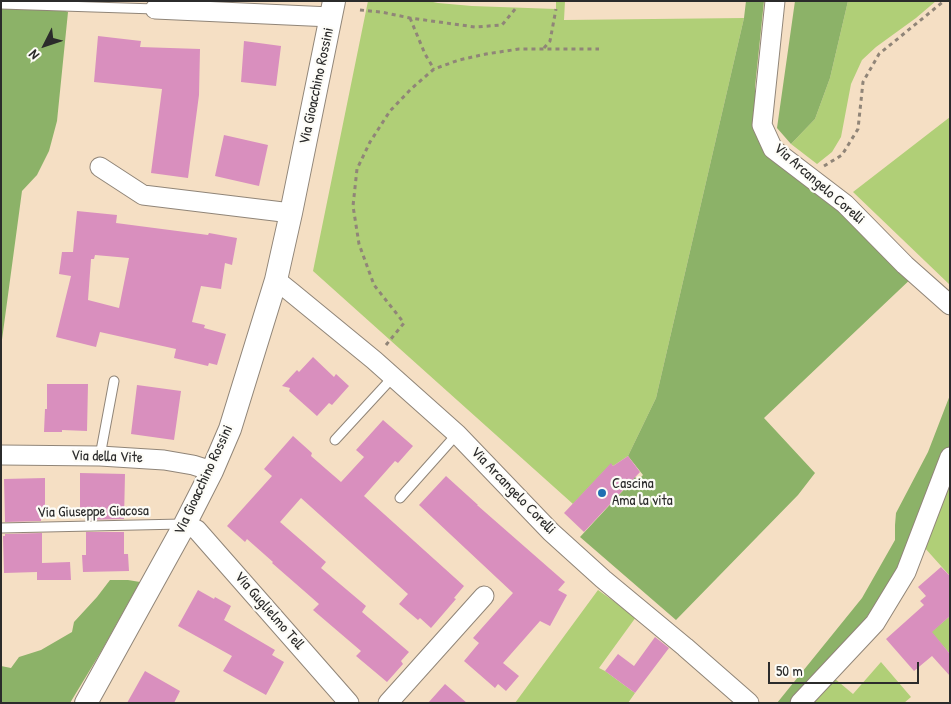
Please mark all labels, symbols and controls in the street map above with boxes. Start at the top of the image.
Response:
north arrow [20,20,70,70]
street label: Via Gioacchino Rossini [296,26,338,146]
text: N [24,46,43,64]
street label: Via Arcangelo Corelli [770,140,868,228]
street label: Via Gioacchino Rossini [171,422,237,538]
street label: Via Arcangelo Corelli [467,444,559,538]
street label: Via della Vite [71,447,143,467]
place label: Cascina Ama la vita [612,475,673,510]
marker: Cascina Ama la vita [596,487,608,499]
street label: Via Giuseppe Giacosa [37,502,149,522]
street label: Via Guglielmo Tell [230,568,308,654]
scale bar [771,652,922,684]
text: 50 m [776,660,803,681]

